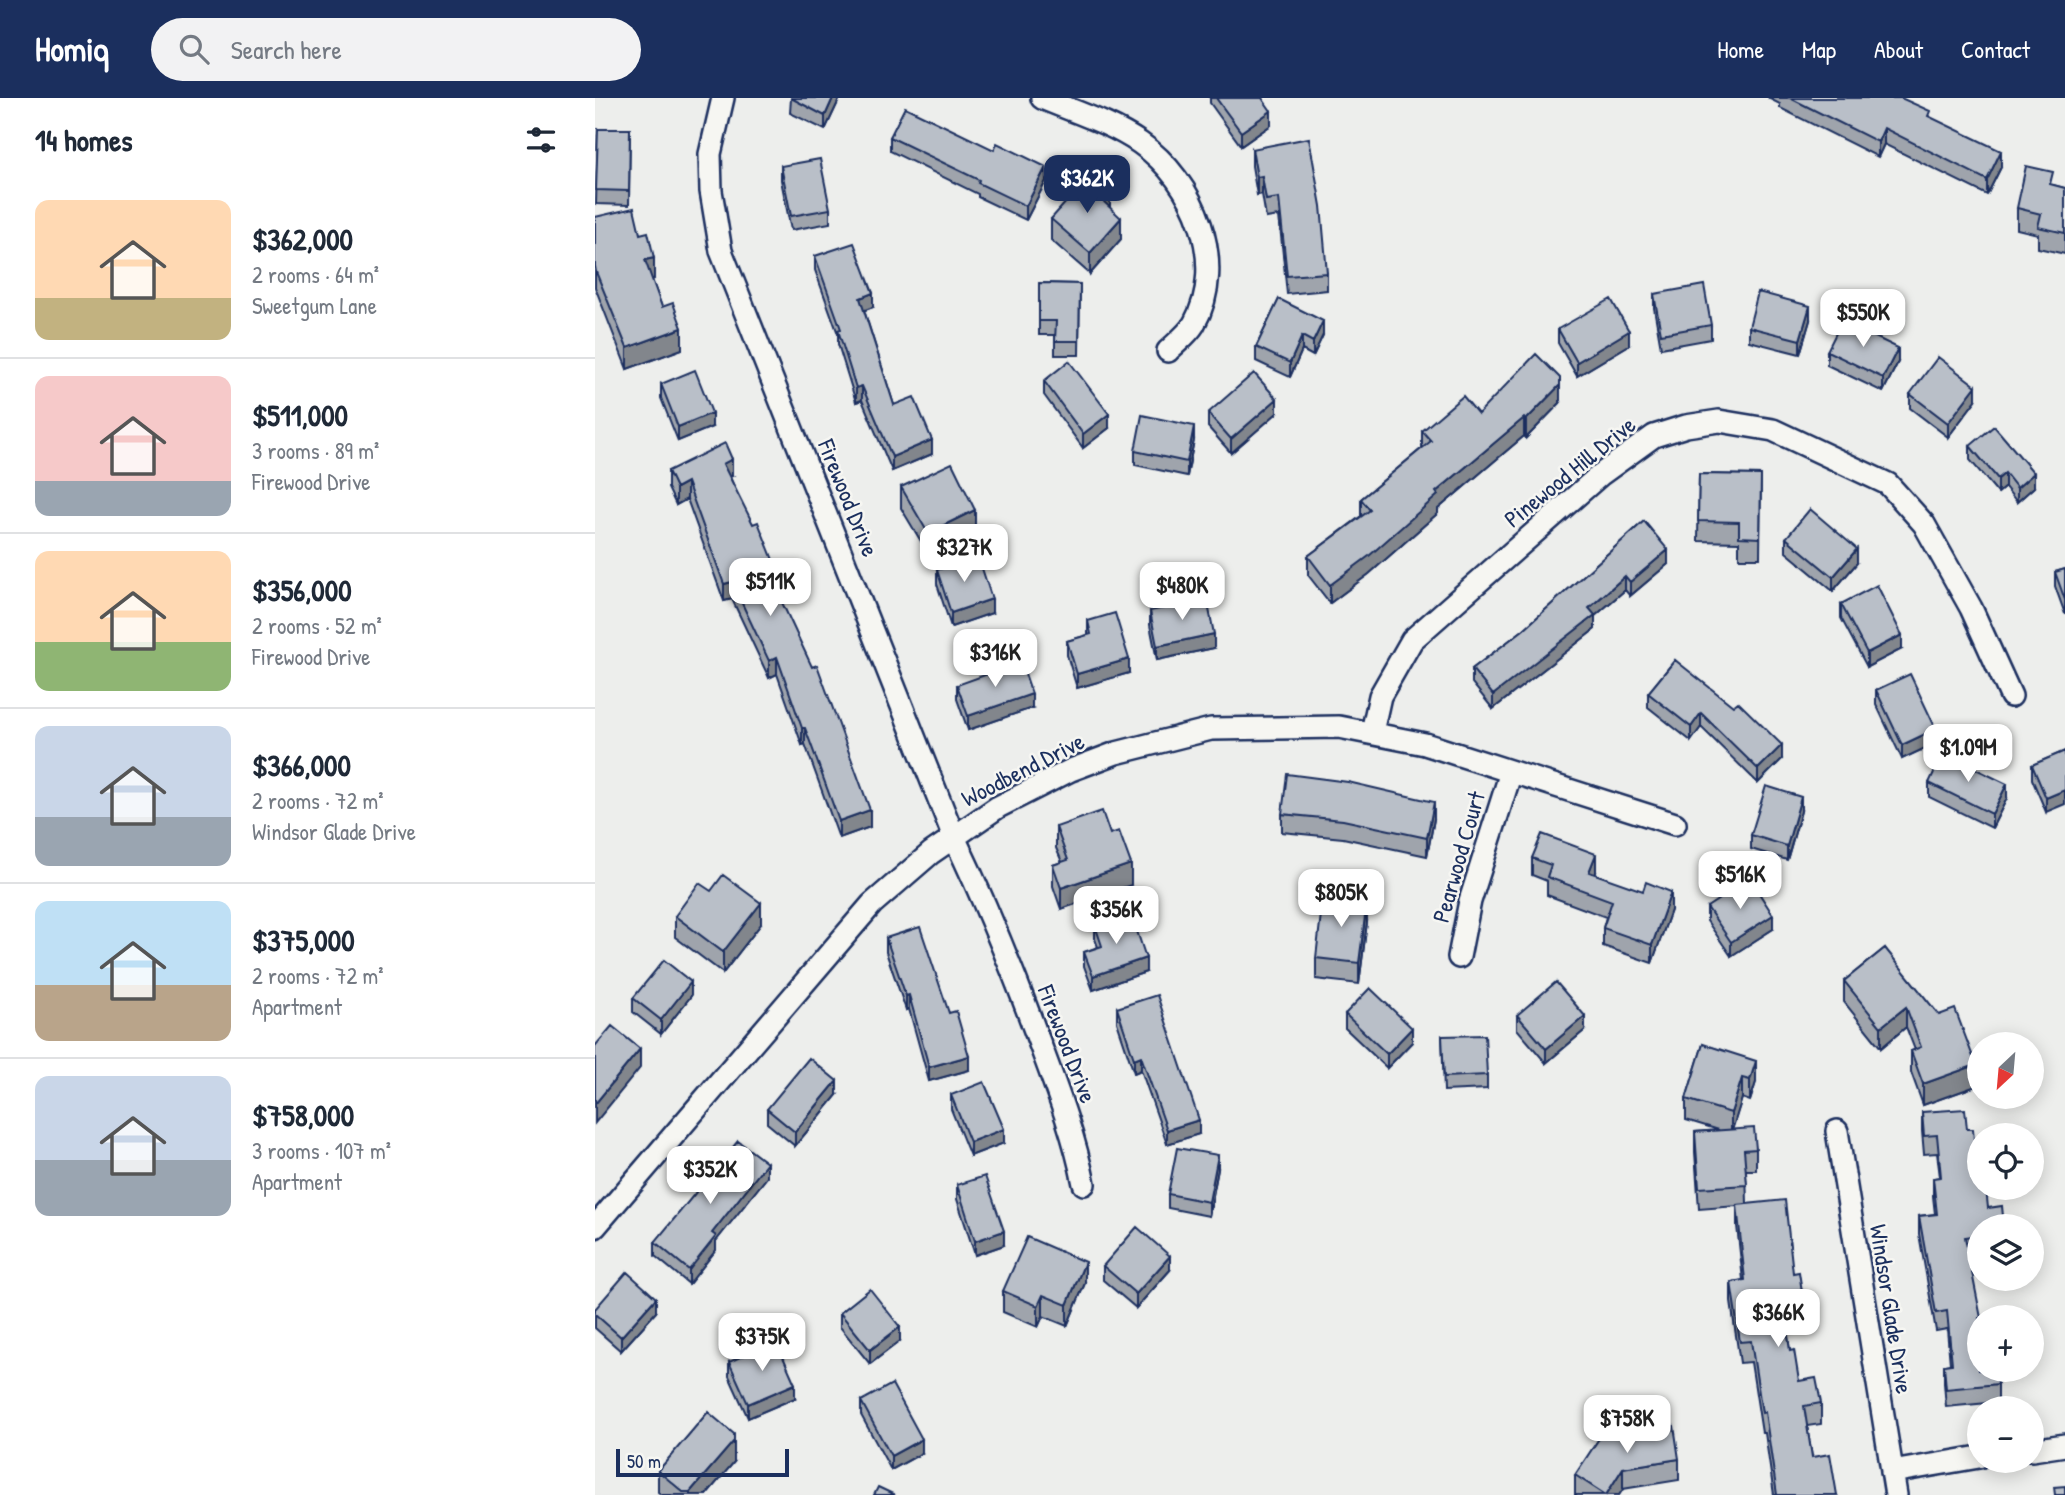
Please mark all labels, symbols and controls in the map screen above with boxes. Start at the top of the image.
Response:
search box [151,18,641,81]
text: Homiq [35,27,109,71]
icon: search [175,30,213,68]
text: Search here [231,32,342,67]
text: Home [1717,33,1764,65]
text: Map [1802,33,1836,65]
text: About [1874,33,1923,65]
text: Contact [1961,33,2030,65]
text: 14 homes [35,120,133,160]
icon: filters [522,121,560,159]
pin: $362K [1038,156,1136,215]
text: $362K [1060,162,1114,193]
text: $362,000 [252,219,353,259]
icon: home [91,228,175,312]
text: 2 rooms · 64 m² [252,259,379,290]
pin: $550K [1814,289,1912,349]
text: Sweetgum Lane [252,290,377,321]
text: $550K [1836,296,1890,327]
text: $511,000 [252,395,348,435]
icon: home [91,404,175,488]
street label: Pinewood Hill Drive [1497,408,1642,534]
street label: Firewood Drive [811,433,887,561]
text: 3 rooms · 89 m² [252,435,379,466]
text: Firewood Drive [252,466,371,497]
pin: $327K [915,524,1013,584]
text: $327K [936,531,992,562]
pin: $511K [721,559,819,618]
pin: $480K [1133,562,1231,622]
text: $511K [745,565,795,596]
text: $480K [1156,569,1208,600]
text: $356,000 [252,570,352,610]
icon: home [91,579,175,663]
text: 2 rooms · 52 m² [252,610,382,641]
pin: $316K [946,630,1044,689]
text: $316K [969,636,1021,667]
text: Firewood Drive [252,641,371,672]
street label: Woodbend Drive [956,724,1090,814]
pin: $1.09M [1911,724,2025,784]
text: $1.09M [1939,731,1997,762]
text: $366,000 [252,745,351,785]
icon: home [91,754,175,838]
text: 2 rooms · 72 m² [252,785,384,816]
street label: Pearwood Court [1424,787,1492,926]
text: Windsor Glade Drive [252,816,416,847]
pin: $516K [1691,852,1789,911]
text: $516K [1715,858,1765,889]
pin: $805K [1292,870,1390,929]
text: $805K [1314,876,1368,907]
pin: $356K [1067,886,1165,946]
text: $356K [1090,893,1142,924]
text: $375,000 [252,920,355,960]
icon: home [91,929,175,1013]
text: 2 rooms · 72 m² [252,960,384,991]
street label: Firewood Drive [1030,979,1105,1108]
text: Apartment [252,991,342,1022]
north arrow [1967,1032,2044,1110]
map controls [1967,1032,2044,1473]
text: $758,000 [252,1095,354,1135]
icon: home [91,1104,175,1188]
button: locate [1967,1123,2044,1200]
text: 3 rooms · 107 m² [252,1135,391,1166]
pin: $352K [661,1146,759,1206]
text: $352K [683,1153,737,1184]
text: Apartment [252,1166,342,1197]
button: layers [1967,1214,2044,1291]
street label: Windsor Glade Drive [1863,1222,1921,1396]
pin: $366K [1729,1290,1827,1349]
text: $366K [1752,1296,1804,1327]
button: + [1967,1305,2044,1382]
pin: $375K [713,1314,811,1373]
text: $375K [734,1320,790,1351]
pin: $758K [1578,1396,1676,1455]
button: − [1967,1396,2044,1473]
text: $758K [1600,1402,1654,1433]
scale bar [616,1446,789,1478]
text: 50 m [627,1448,661,1474]

